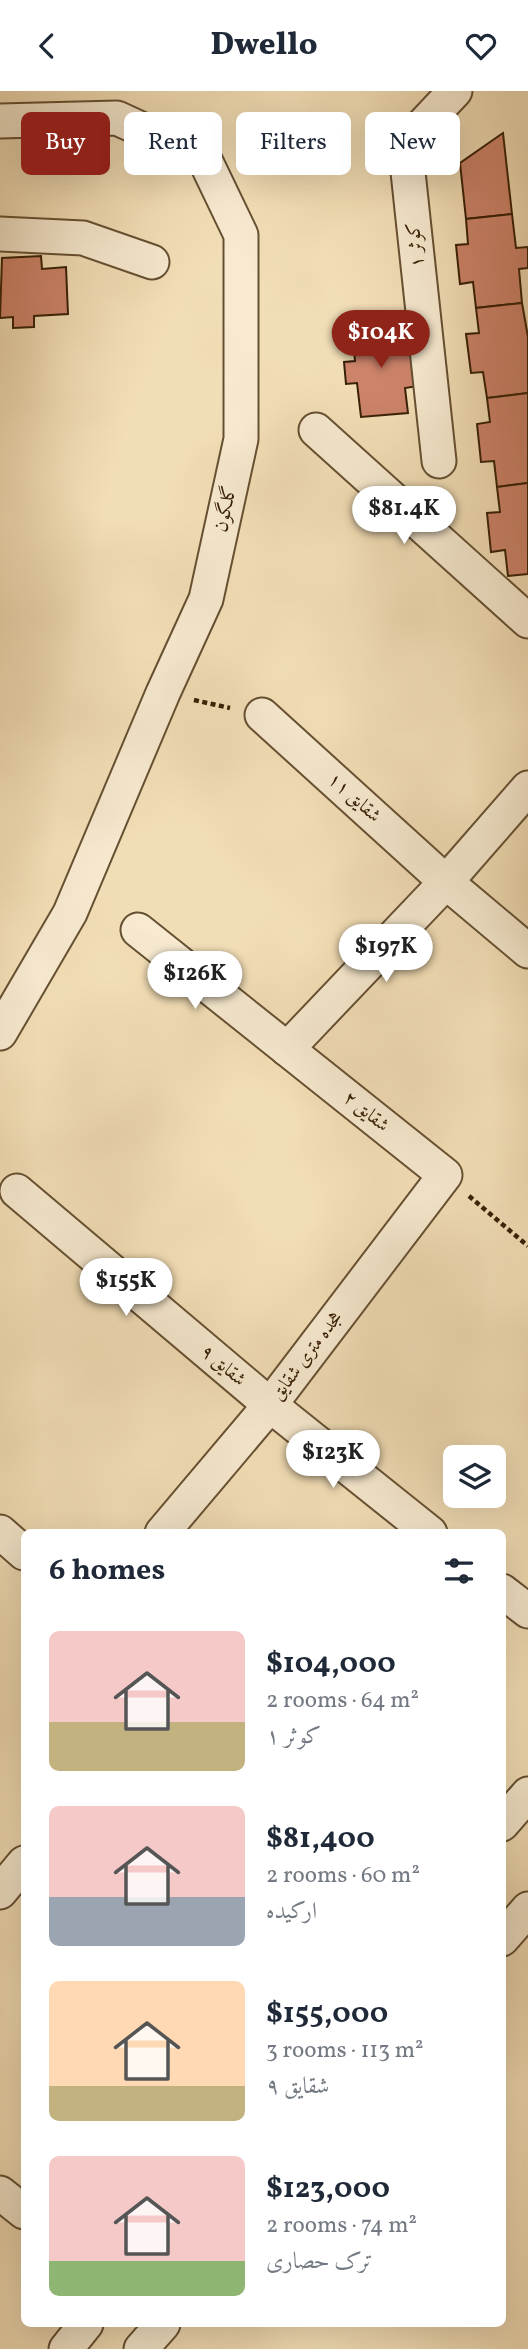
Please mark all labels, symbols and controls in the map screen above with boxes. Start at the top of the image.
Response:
text: Dwello [211,24,317,68]
icon: back [28,27,66,65]
icon: heart [462,27,500,65]
chip: Buy [21,112,110,175]
chip: Rent [124,112,222,175]
chip: Filters [236,112,351,175]
chip: New [365,112,460,175]
street label: کوثر ۱ [401,221,431,269]
pin: $104K [332,310,430,370]
text: $104K [348,317,414,349]
street label: گلگون [207,483,244,535]
pin: $81.4K [347,487,461,546]
text: $81.4K [368,493,440,525]
street label: شقایق ۱۱ [322,767,386,829]
pin: $197K [337,925,435,984]
text: $197K [355,931,417,963]
pin: $126K [146,951,244,1011]
text: $126K [163,958,227,990]
street label: ۲ شقایق [337,1085,395,1139]
pin: $155K [77,1259,175,1318]
text: $155K [96,1265,156,1297]
street label: هجده متری شقایق [265,1306,349,1406]
street label: شقایق ۹ [195,1339,251,1393]
pin: $123K [284,1431,382,1490]
text: $123K [302,1437,364,1469]
map controls [443,1445,506,1508]
button: layers [443,1445,506,1508]
text: 6 homes [49,1550,165,1592]
icon: filters [440,1552,478,1590]
text: $104,000 [266,1643,396,1685]
icon: home [105,1659,189,1743]
text: 2 rooms · 64 m² [266,1685,419,1717]
text: کوثر ۱ [266,1721,321,1753]
text: $81,400 [266,1818,375,1860]
icon: home [105,1834,189,1918]
text: 2 rooms · 60 m² [266,1860,420,1892]
text: ارکیده [266,1896,317,1928]
text: $155,000 [266,1993,388,2035]
icon: home [105,2009,189,2093]
text: 3 rooms · 113 m² [266,2035,424,2067]
text: شقایق ۹ [266,2071,329,2103]
text: $123,000 [266,2168,390,2210]
icon: home [105,2184,189,2268]
text: 2 rooms · 74 m² [266,2210,417,2242]
text: ترک حصاری [266,2246,373,2278]

